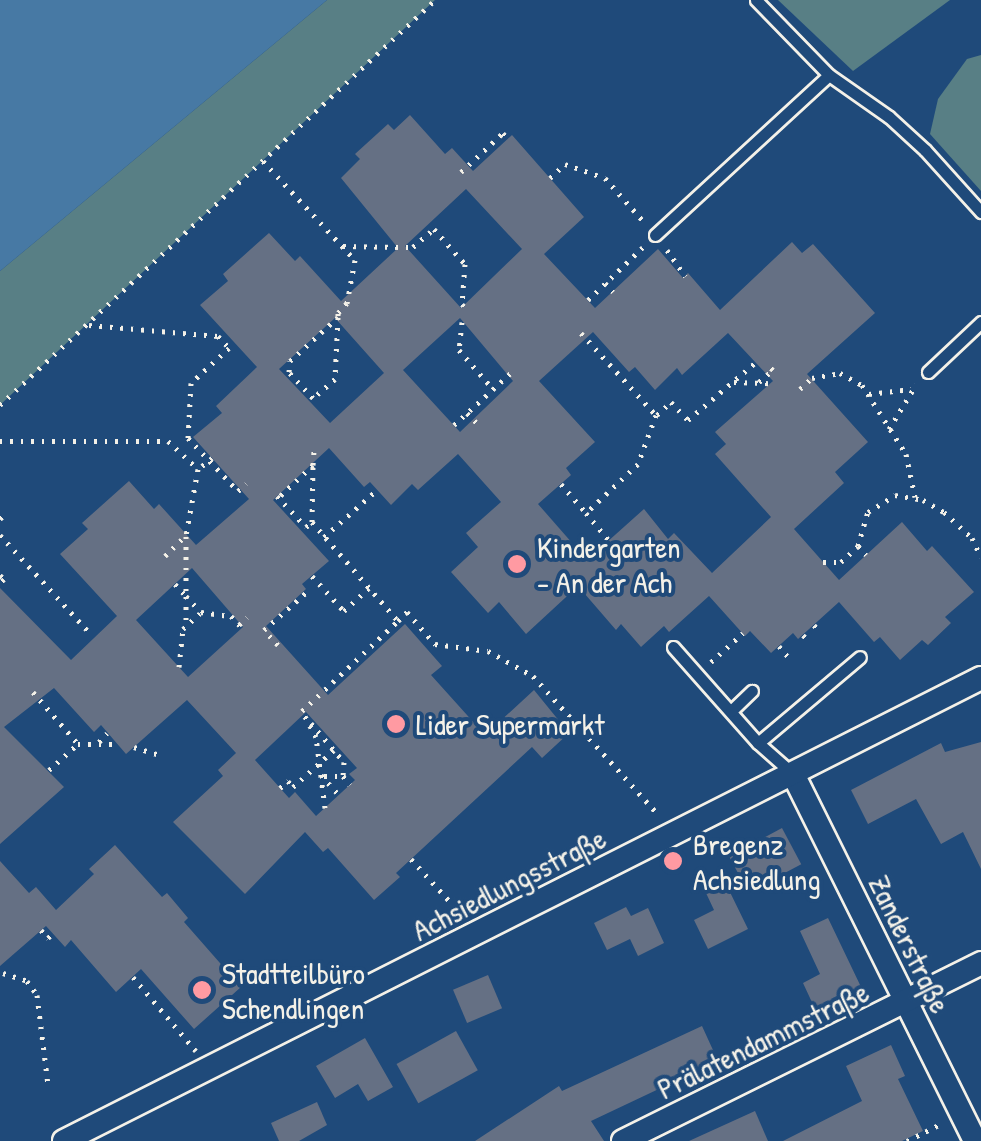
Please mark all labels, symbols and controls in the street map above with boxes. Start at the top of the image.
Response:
place label: Kindergarten - An der Ach [537,529,681,600]
marker: Kindergarten - An der Ach [506,553,528,575]
place label: Lider Supermarkt [416,706,605,742]
marker: Lider Supermarkt [385,713,407,735]
street label: Achsiedlungsstraße [406,820,612,948]
place label: Bregenz Achsiedlung [693,826,821,896]
marker: Bregenz Achsiedlung [662,850,684,872]
street label: Zanderstraße [861,869,959,1019]
place label: Stadtteilbüro Schendlingen [222,955,365,1026]
street label: Prälatendammstraße [652,973,874,1107]
marker: Stadtteilbüro Schendlingen [191,979,213,1001]

